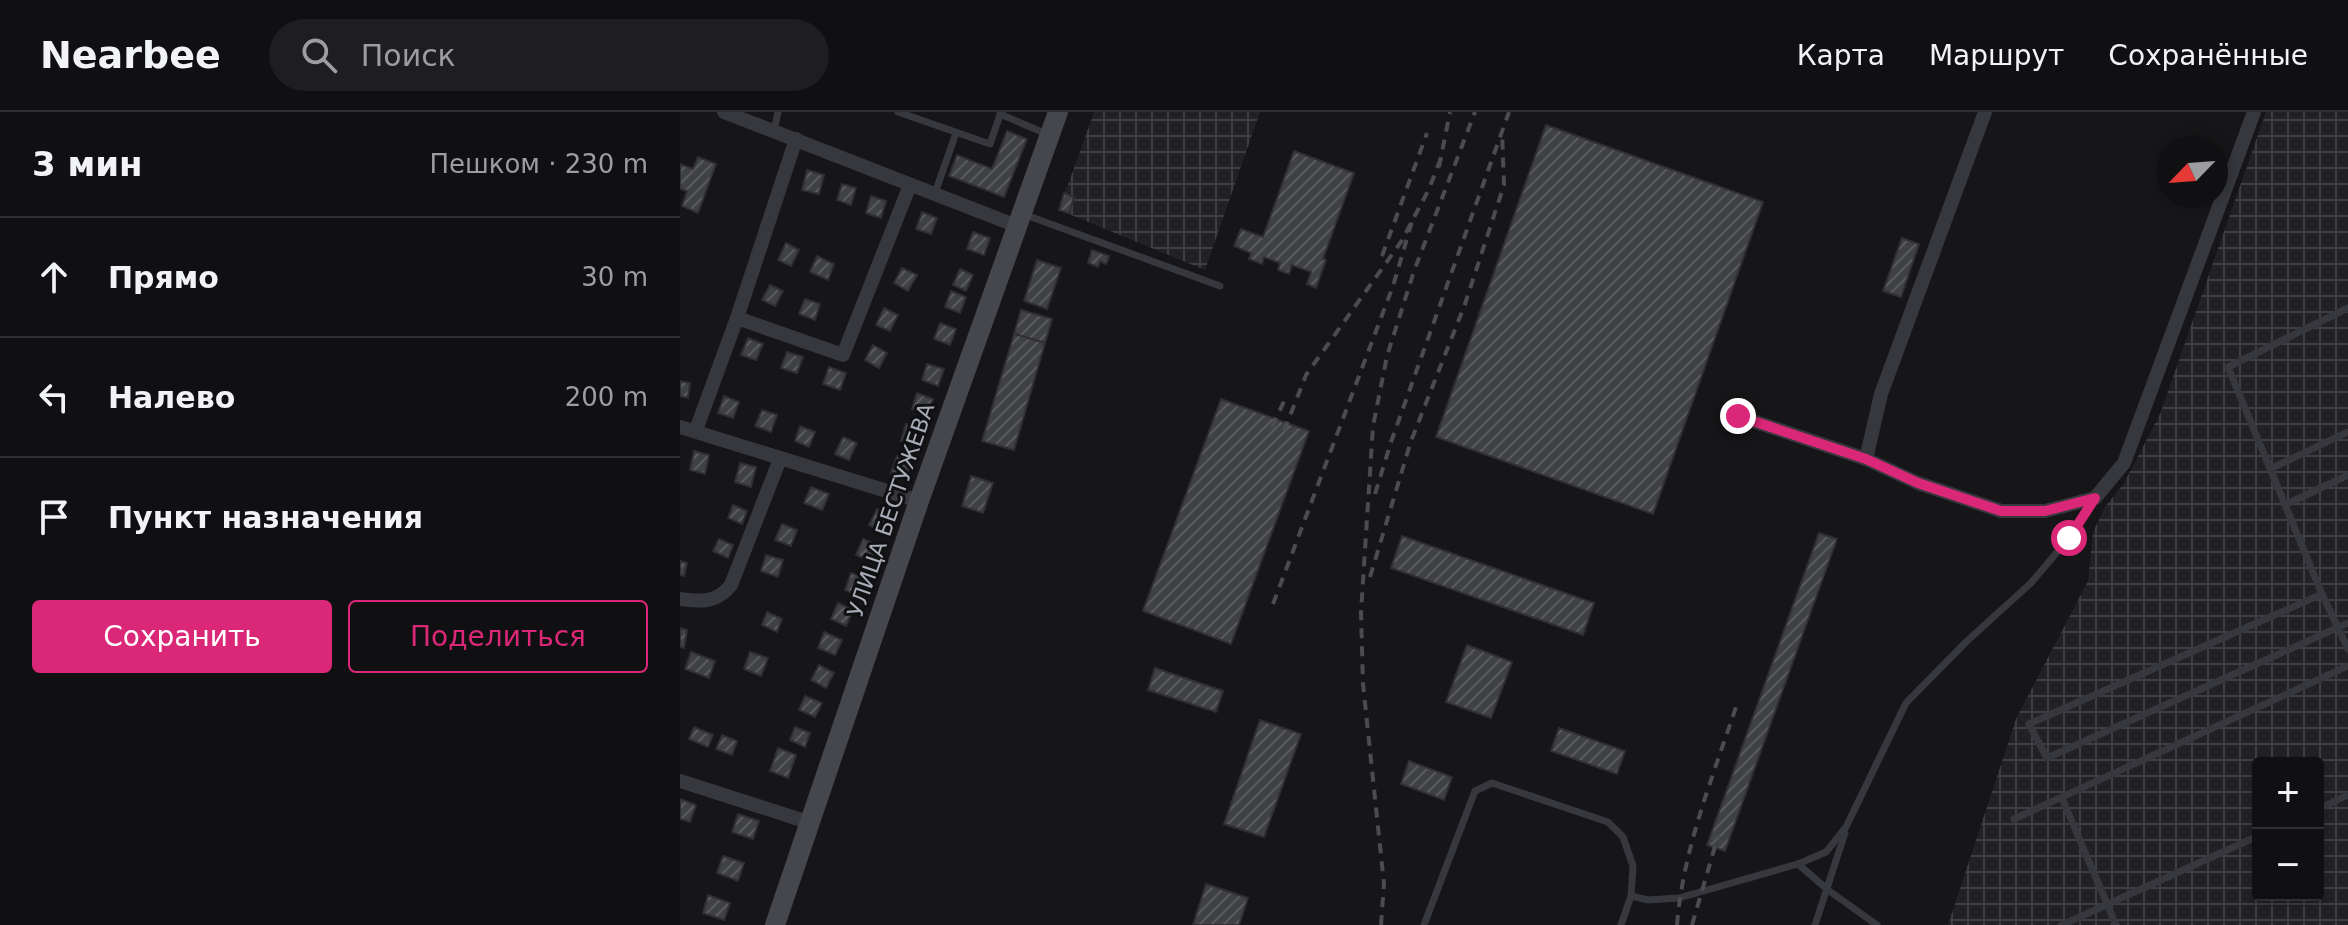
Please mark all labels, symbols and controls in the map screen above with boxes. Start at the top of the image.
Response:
search box [269,19,829,91]
text: Nearbee [40,33,221,77]
icon: search [297,33,341,77]
text: Поиск [361,38,456,73]
text: Карта [1797,39,1885,72]
text: Маршрут [1929,39,2064,72]
text: Сохранённые [2108,39,2308,72]
north arrow [2156,136,2228,208]
text: 3 мин [32,144,143,184]
text: Пешком · 230 m [429,149,648,179]
icon: ahead [32,255,76,299]
text: Прямо [108,260,219,295]
text: 30 m [581,262,648,292]
icon: left [32,375,76,419]
text: Налево [108,380,235,415]
text: 200 m [565,382,648,412]
route end [1720,398,1756,434]
street label: УЛИЦА БЕСТУЖЕВА [843,400,939,620]
icon: arrive [32,495,76,539]
text: Пункт назначения [108,500,423,535]
route start [2051,520,2087,556]
button: Сохранить [32,600,332,673]
button: Поделиться [348,600,648,673]
map controls [2252,757,2324,901]
button: + [2252,757,2324,829]
button: − [2252,829,2324,901]

